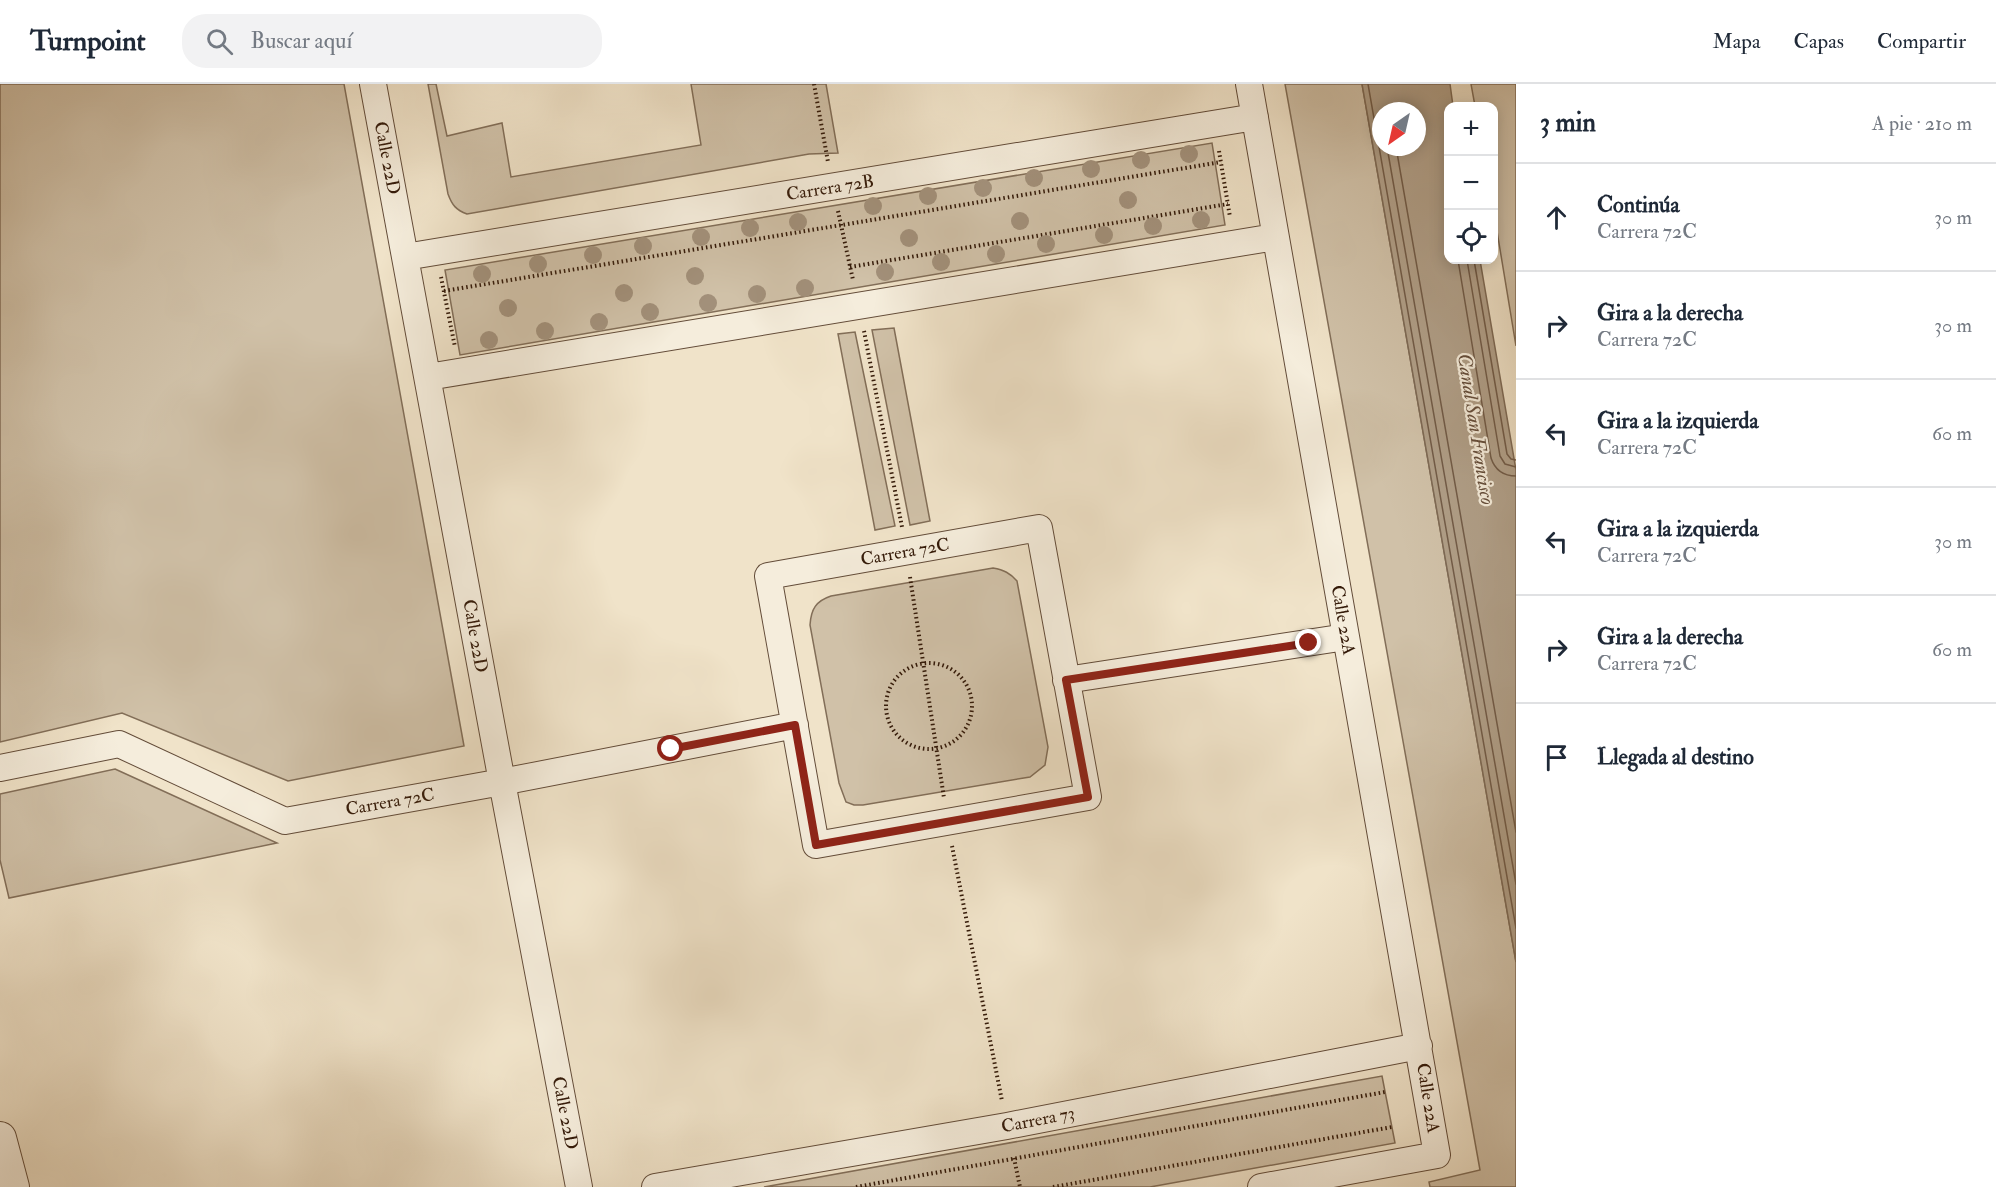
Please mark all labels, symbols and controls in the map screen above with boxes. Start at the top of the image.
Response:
search box [182,14,602,68]
text: Turnpoint [30,24,146,59]
icon: search [203,25,236,58]
text: Buscar aquí [251,27,352,55]
text: Mapa [1713,28,1761,55]
text: Capas [1794,28,1844,55]
text: Compartir [1877,28,1966,55]
north arrow [1372,102,1426,156]
map controls [1444,102,1498,264]
button: + [1444,102,1498,156]
text: 3 min [1540,107,1596,139]
text: A pie · 210 m [1872,111,1972,136]
street label: Calle 22D [369,120,405,196]
button: − [1444,156,1498,210]
street label: Carrera 72B [785,170,875,206]
text: Continúa [1597,191,1680,219]
icon: ahead [1540,201,1573,234]
text: 30 m [1934,205,1972,230]
button: locate [1444,210,1498,264]
text: Carrera 72C [1597,219,1697,244]
text: Gira a la derecha [1597,299,1743,327]
icon: right [1540,309,1573,342]
text: 30 m [1934,313,1972,338]
text: Carrera 72C [1597,327,1697,352]
water label: Canal San Francisco [1452,352,1500,506]
text: Gira a la izquierda [1597,407,1758,435]
icon: left [1540,417,1573,450]
text: 60 m [1932,421,1972,446]
text: Carrera 72C [1597,435,1697,460]
text: Gira a la izquierda [1597,515,1758,543]
icon: left [1540,525,1573,558]
text: 30 m [1934,529,1972,554]
street label: Carrera 72C [859,533,951,571]
text: Carrera 72C [1597,543,1697,568]
street label: Calle 22A [1326,583,1361,657]
street label: Calle 22D [457,598,493,674]
text: Gira a la derecha [1597,623,1743,651]
route end [1295,629,1321,655]
icon: right [1540,633,1573,666]
text: 60 m [1932,637,1972,662]
text: Carrera 72C [1597,651,1697,676]
route start [657,735,683,761]
icon: arrive [1540,741,1573,774]
text: Llegada al destino [1597,743,1754,771]
street label: Carrera 72C [344,783,436,821]
street label: Calle 22A [1411,1061,1445,1135]
street label: Calle 22D [547,1075,583,1151]
street label: Carrera 73 [999,1102,1077,1138]

